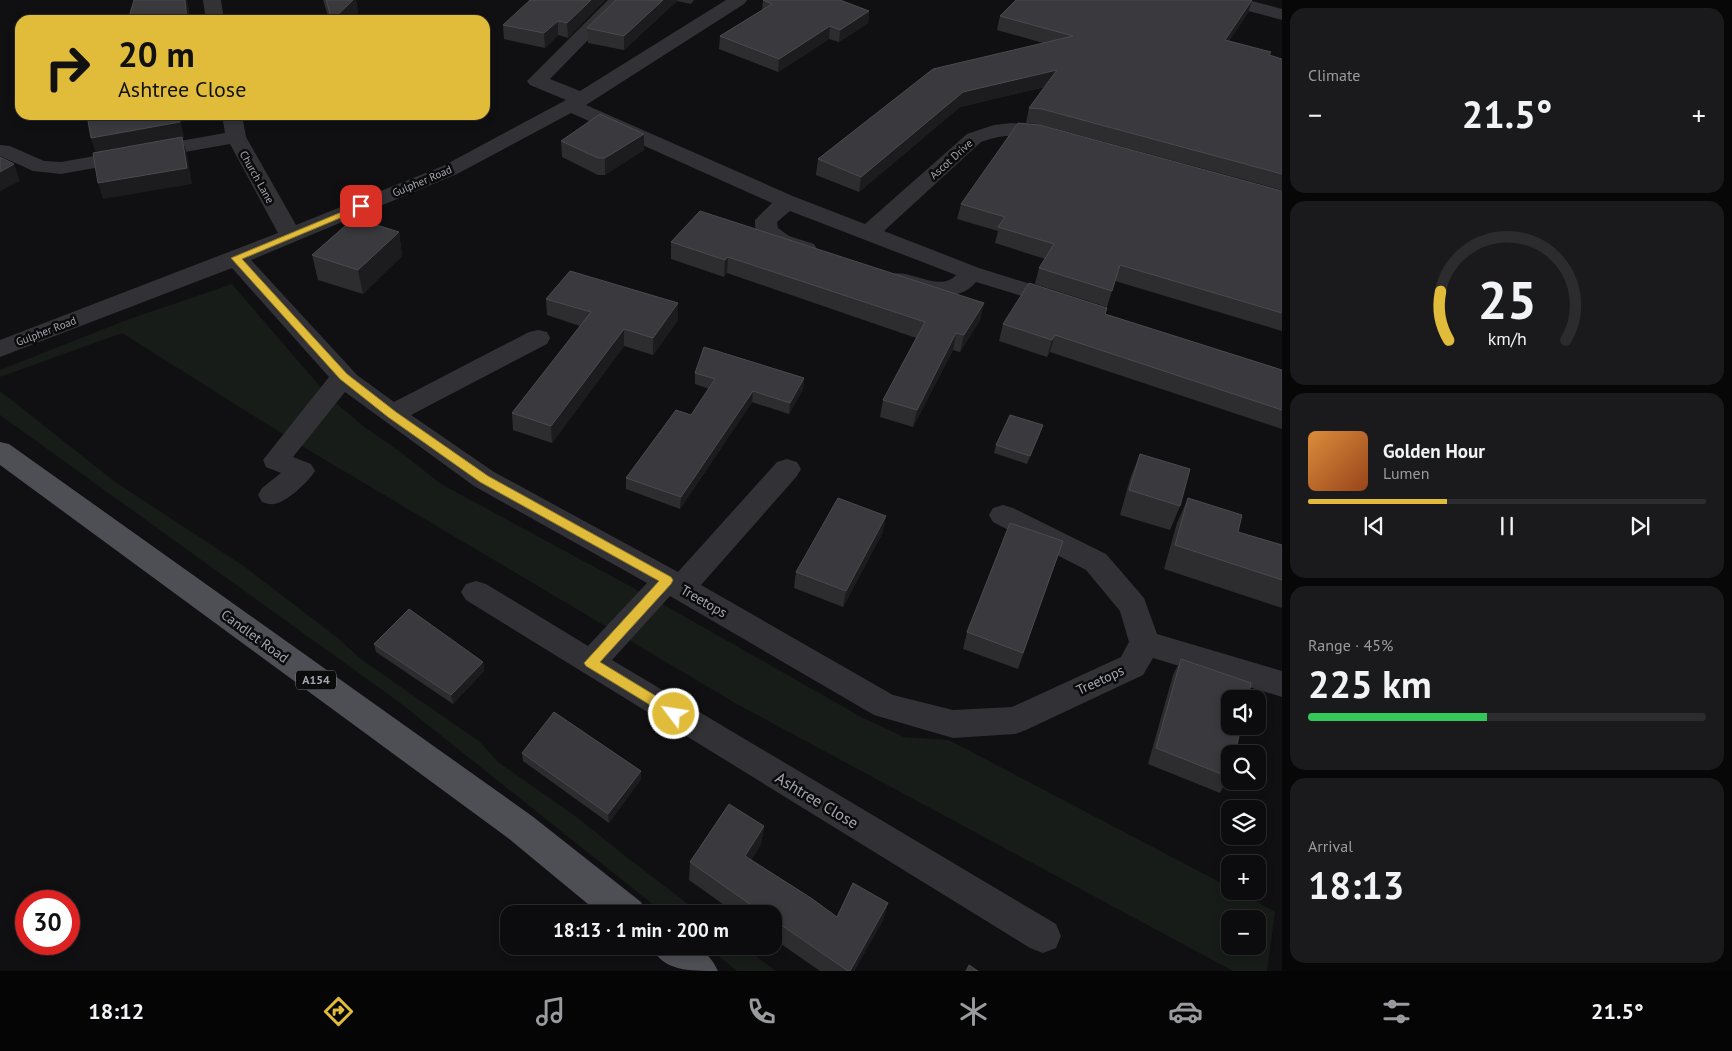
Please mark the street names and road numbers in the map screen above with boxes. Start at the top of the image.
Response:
street label: Ascot Drive [927,136,976,182]
street label: Church Lane [237,148,277,206]
street label: Gulpher Road [390,162,454,200]
street label: Gulpher Road [14,313,78,349]
street label: Treetops [678,581,731,622]
street label: Candlet Road [218,605,292,667]
street label: Treetops [1073,661,1127,699]
road number: A154 [296,670,336,690]
street label: Ashtree Close [772,767,862,833]

